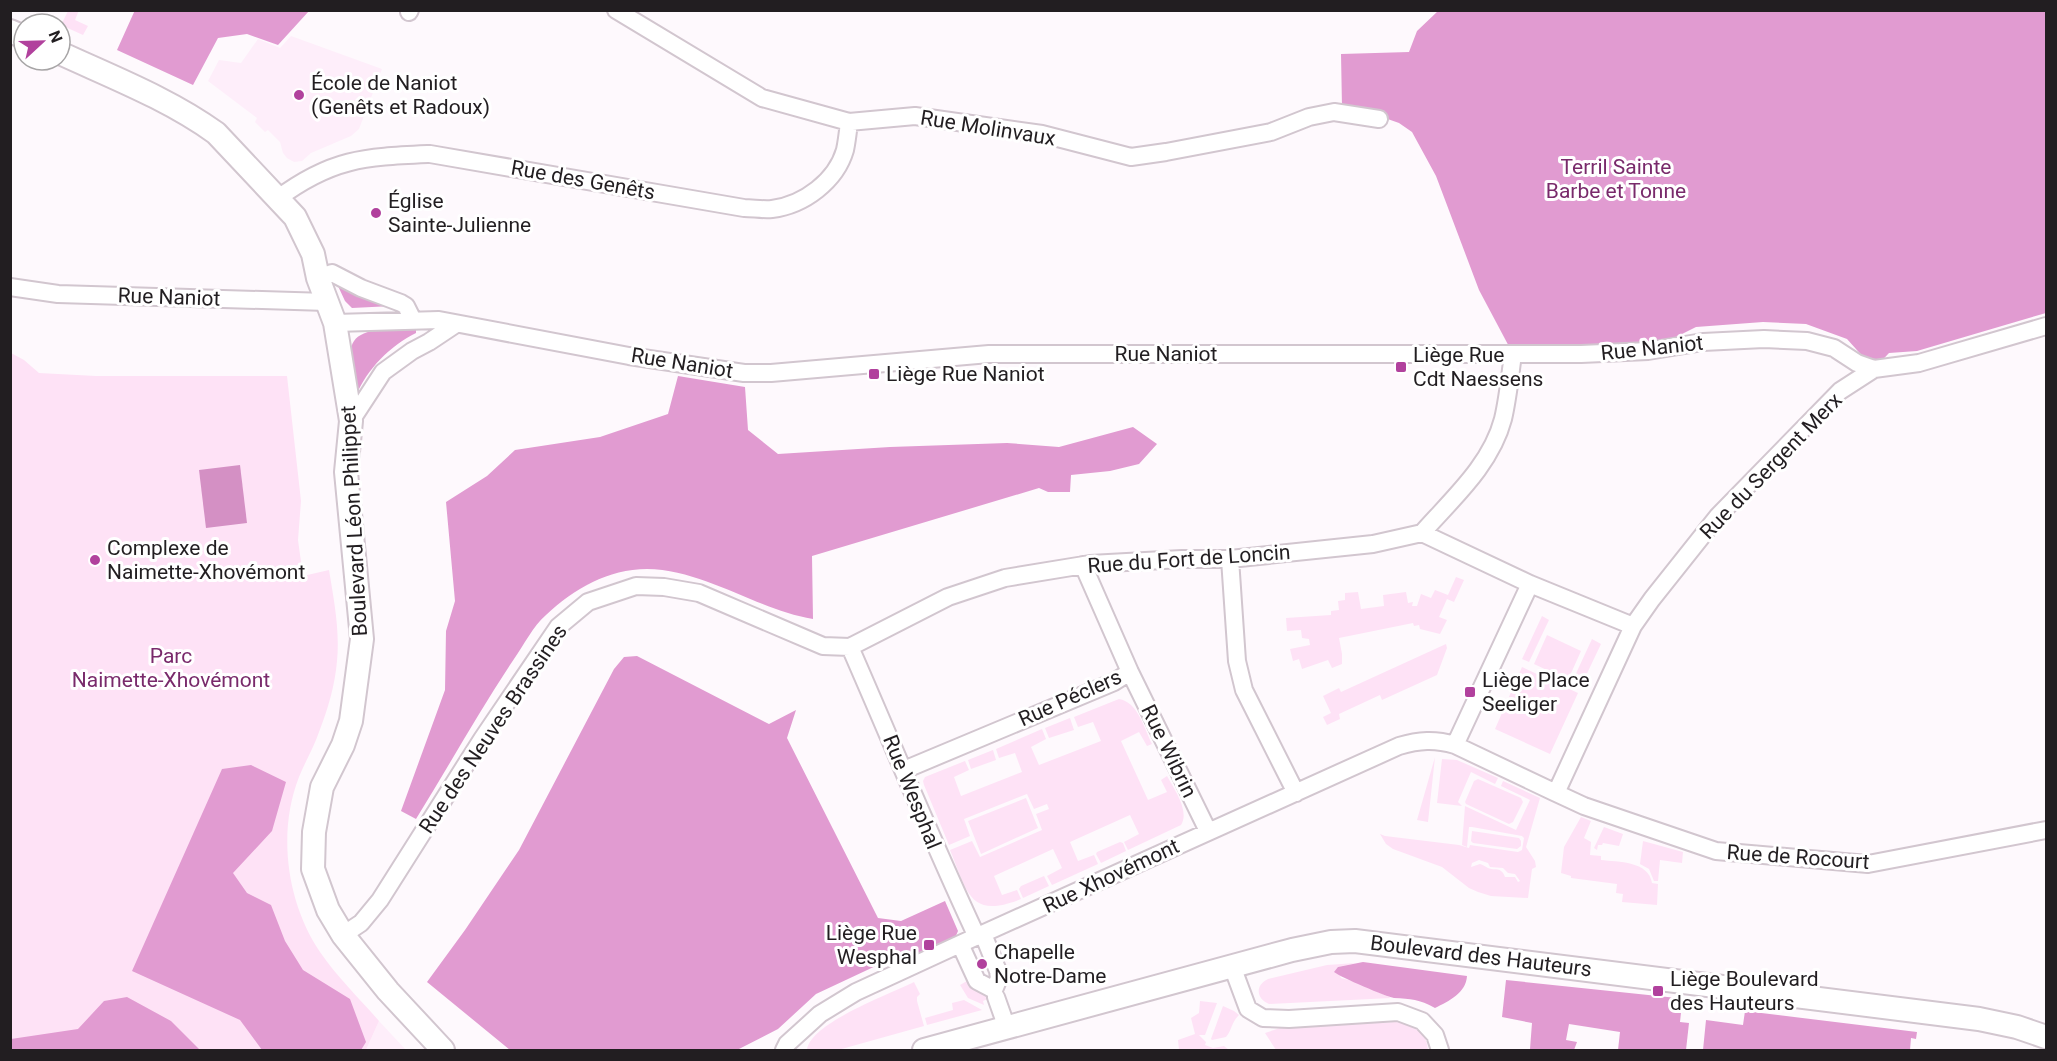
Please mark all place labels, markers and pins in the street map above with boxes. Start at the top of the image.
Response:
place label: École de Naniot (Genêts et Radoux) [311,71,490,119]
marker: École de Naniot (Genêts et Radoux) [292,88,306,102]
place label: Église Sainte-Julienne [388,189,531,237]
marker: Église Sainte-Julienne [369,206,383,220]
place label: Liège Rue Cdt Naessens [1413,343,1543,391]
marker: Liège Rue Cdt Naessens [1394,360,1408,374]
place label: Liège Rue Naniot [886,362,1045,386]
marker: Liège Rue Naniot [867,367,881,381]
place label: Complexe de Naimette-Xhovémont [107,536,305,584]
marker: Complexe de Naimette-Xhovémont [88,553,102,567]
place label: Liège Place Seeliger [1482,668,1590,716]
marker: Liège Place Seeliger [1463,685,1477,699]
place label: Liège Rue Wesphal [826,921,917,969]
marker: Liège Rue Wesphal [922,938,936,952]
place label: Chapelle Notre-Dame [994,940,1106,988]
marker: Chapelle Notre-Dame [975,957,989,971]
place label: Liège Boulevard des Hauteurs [1670,967,1819,1015]
marker: Liège Boulevard des Hauteurs [1651,984,1665,998]

